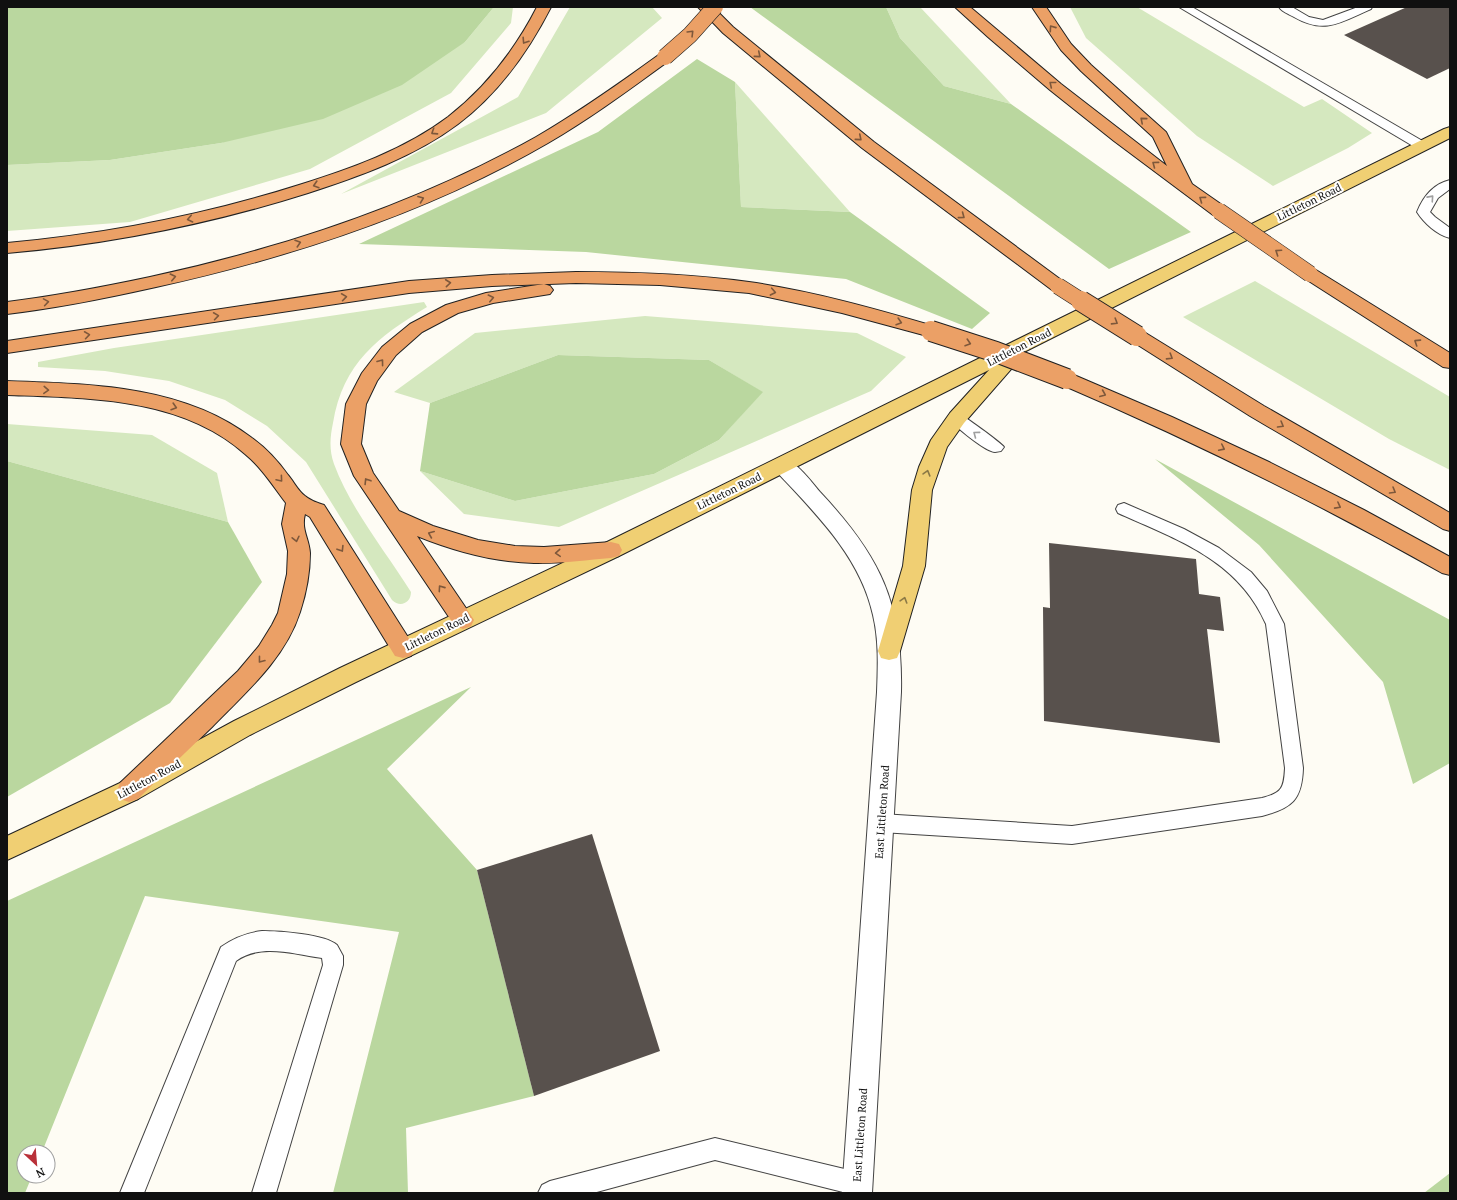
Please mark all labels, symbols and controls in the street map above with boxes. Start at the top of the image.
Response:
one-way arrow [1050,25,1057,32]
one-way arrow [686,30,694,38]
one-way arrow [523,37,530,44]
one-way arrow [754,50,761,57]
one-way arrow [1049,82,1057,89]
one-way arrow [1140,117,1148,125]
one-way arrow [431,127,438,135]
one-way arrow [854,133,861,140]
one-way arrow [1152,161,1159,168]
one-way arrow [312,180,319,189]
street label: Littleton Road [1274,180,1344,224]
one-way arrow [417,195,424,203]
one-way arrow [1427,195,1434,203]
one-way arrow [1200,197,1207,204]
one-way arrow [958,211,965,218]
one-way arrow [187,215,194,223]
one-way arrow [295,239,302,248]
one-way arrow [1275,249,1282,257]
one-way arrow [170,274,176,282]
one-way arrow [445,279,451,288]
one-way arrow [769,288,776,296]
one-way arrow [341,293,347,302]
one-way arrow [488,294,494,302]
one-way arrow [42,298,49,307]
one-way arrow [213,312,219,321]
one-way arrow [895,317,902,326]
one-way arrow [1111,317,1118,324]
street label: Littleton Road [985,325,1053,369]
one-way arrow [84,331,90,340]
one-way arrow [965,338,972,347]
one-way arrow [1414,339,1421,347]
one-way arrow [1166,352,1173,359]
one-way arrow [376,359,383,366]
one-way arrow [43,385,49,394]
one-way arrow [1099,389,1107,397]
one-way arrow [171,402,178,411]
one-way arrow [1277,421,1284,428]
one-way arrow [973,431,980,438]
one-way arrow [1217,443,1225,451]
street label: Littleton Road [694,469,764,513]
one-way arrow [922,470,931,477]
one-way arrow [276,474,283,482]
one-way arrow [365,478,372,485]
one-way arrow [1389,486,1396,493]
one-way arrow [1334,501,1341,509]
one-way arrow [427,531,435,539]
one-way arrow [291,536,300,543]
one-way arrow [336,545,343,552]
one-way arrow [555,549,561,557]
one-way arrow [438,585,446,592]
one-way arrow [899,597,908,604]
street label: Littleton Road [402,610,472,654]
one-way arrow [258,655,265,662]
street label: Littleton Road [115,756,183,802]
street label: East Littleton Road [872,765,892,859]
street label: East Littleton Road [850,1088,870,1182]
north arrow [16,1144,56,1184]
text: N [33,1165,47,1181]

